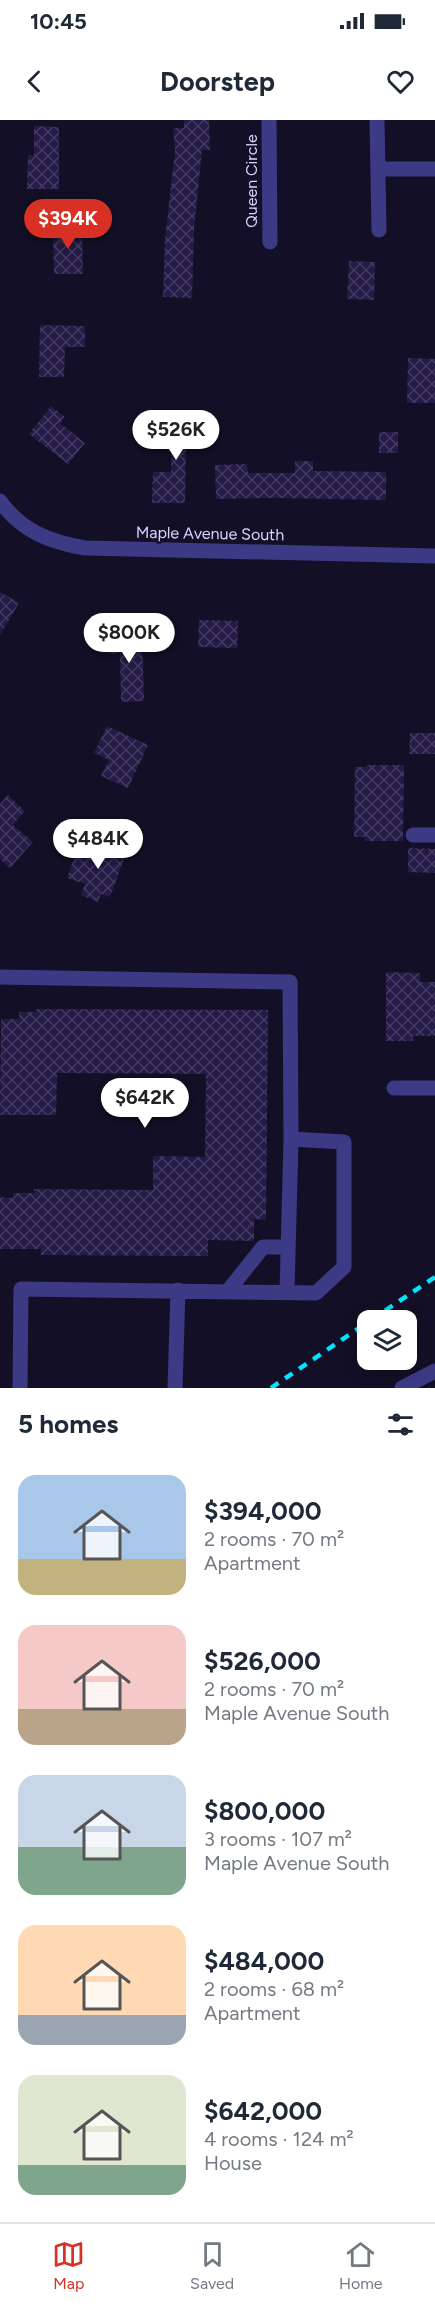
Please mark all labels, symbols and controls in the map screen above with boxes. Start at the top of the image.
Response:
text: 10:45 [30,8,87,35]
icon: back [18,65,51,98]
text: Doorstep [160,65,275,98]
icon: heart [384,65,417,98]
street label: Queen Circle [242,134,261,228]
pin: $394K [26,199,110,250]
text: $394K [38,206,98,230]
pin: $526K [134,410,218,461]
text: $526K [146,417,206,441]
street label: Maple Avenue South [136,523,284,544]
pin: $800K [87,613,171,664]
text: $800K [98,620,160,644]
pin: $484K [56,819,140,870]
text: $484K [67,826,129,850]
pin: $642K [103,1078,187,1129]
text: $642K [115,1085,175,1109]
map controls [357,1310,417,1370]
button: layers [357,1310,417,1370]
text: 5 homes [18,1408,118,1440]
icon: filters [384,1408,417,1441]
text: $394,000 [204,1495,322,1527]
icon: home [66,1499,138,1571]
text: 2 rooms · 70 m² [204,1527,344,1551]
text: Apartment [204,1551,301,1575]
text: $526,000 [204,1645,321,1677]
icon: home [66,1649,138,1721]
text: 2 rooms · 70 m² [204,1677,344,1701]
text: Maple Avenue South [204,1701,390,1725]
text: $800,000 [204,1795,325,1827]
icon: home [66,1799,138,1871]
text: 3 rooms · 107 m² [204,1827,352,1851]
text: Maple Avenue South [204,1851,390,1875]
text: $484,000 [204,1945,324,1977]
icon: home [66,1949,138,2021]
text: 2 rooms · 68 m² [204,1977,344,2001]
text: Apartment [204,2001,301,2025]
text: $642,000 [204,2095,322,2127]
icon: home [66,2099,138,2171]
text: 4 rooms · 124 m² [204,2127,354,2151]
text: House [204,2151,262,2175]
tab: Map [52,2238,85,2293]
tab: Saved [190,2238,234,2293]
tab: Home [339,2238,383,2293]

